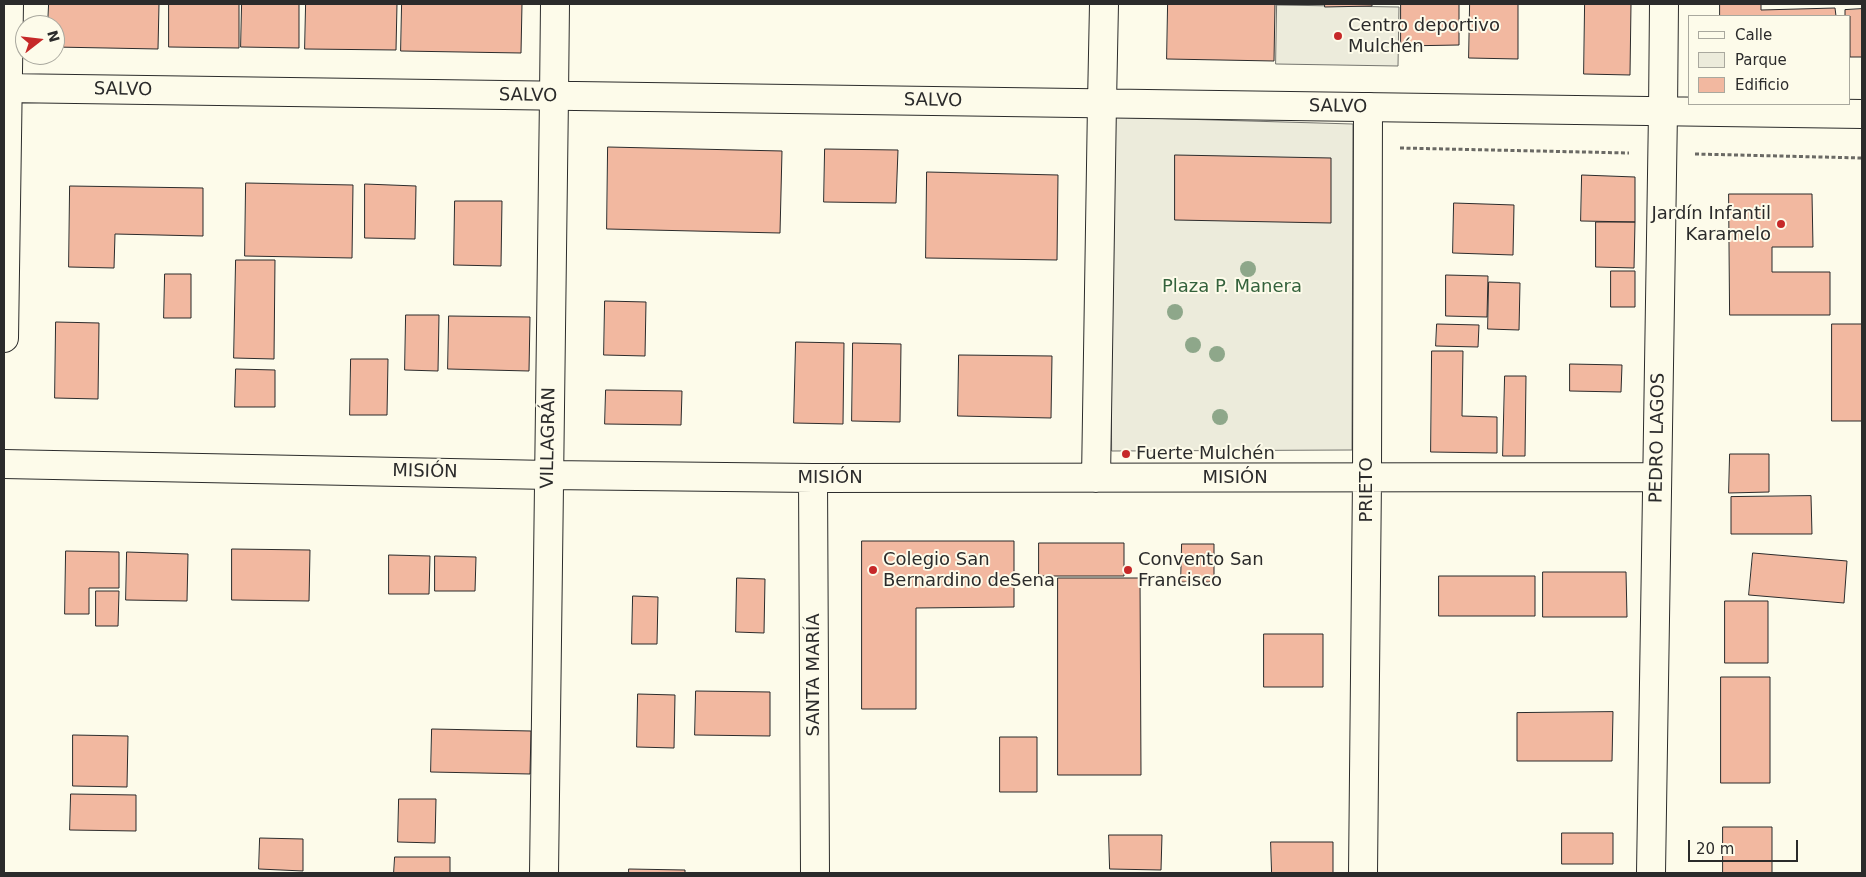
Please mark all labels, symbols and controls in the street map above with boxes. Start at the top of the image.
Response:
north arrow [15,15,65,65]
place label: Centro deportivo Mulchén [1348,15,1500,58]
legend [1688,15,1851,105]
text: Calle [1735,26,1772,44]
text: N [44,28,63,44]
marker: Centro deportivo Mulchén [1332,30,1344,42]
text: Parque [1735,51,1787,69]
text: Edificio [1735,76,1789,94]
street label: SALVO [94,79,152,101]
street label: SALVO [499,85,557,107]
street label: SALVO [904,90,962,112]
street label: SALVO [1309,96,1367,118]
place label: Jardín Infantil Karamelo [1651,203,1771,245]
marker: Jardín Infantil Karamelo [1775,218,1787,230]
park label: Plaza P. Manera [1162,276,1302,298]
street label: PEDRO LAGOS [1646,373,1670,503]
street label: VILLAGRÁN [537,387,561,489]
place label: Fuerte Mulchén [1136,443,1275,465]
marker: Fuerte Mulchén [1120,448,1132,460]
street label: PRIETO [1356,457,1378,523]
street label: MISIÓN [392,461,458,483]
street label: MISIÓN [797,467,863,489]
street label: MISIÓN [1202,467,1268,489]
place label: Colegio San Bernardino deSena [883,549,1055,592]
place label: Convento San Francisco [1138,549,1264,592]
marker: Colegio San Bernardino deSena [867,564,879,576]
marker: Convento San Francisco [1122,564,1134,576]
street label: SANTA MARÍA [803,613,825,737]
scale bar [1691,830,1801,862]
text: 20 m [1696,840,1734,858]

